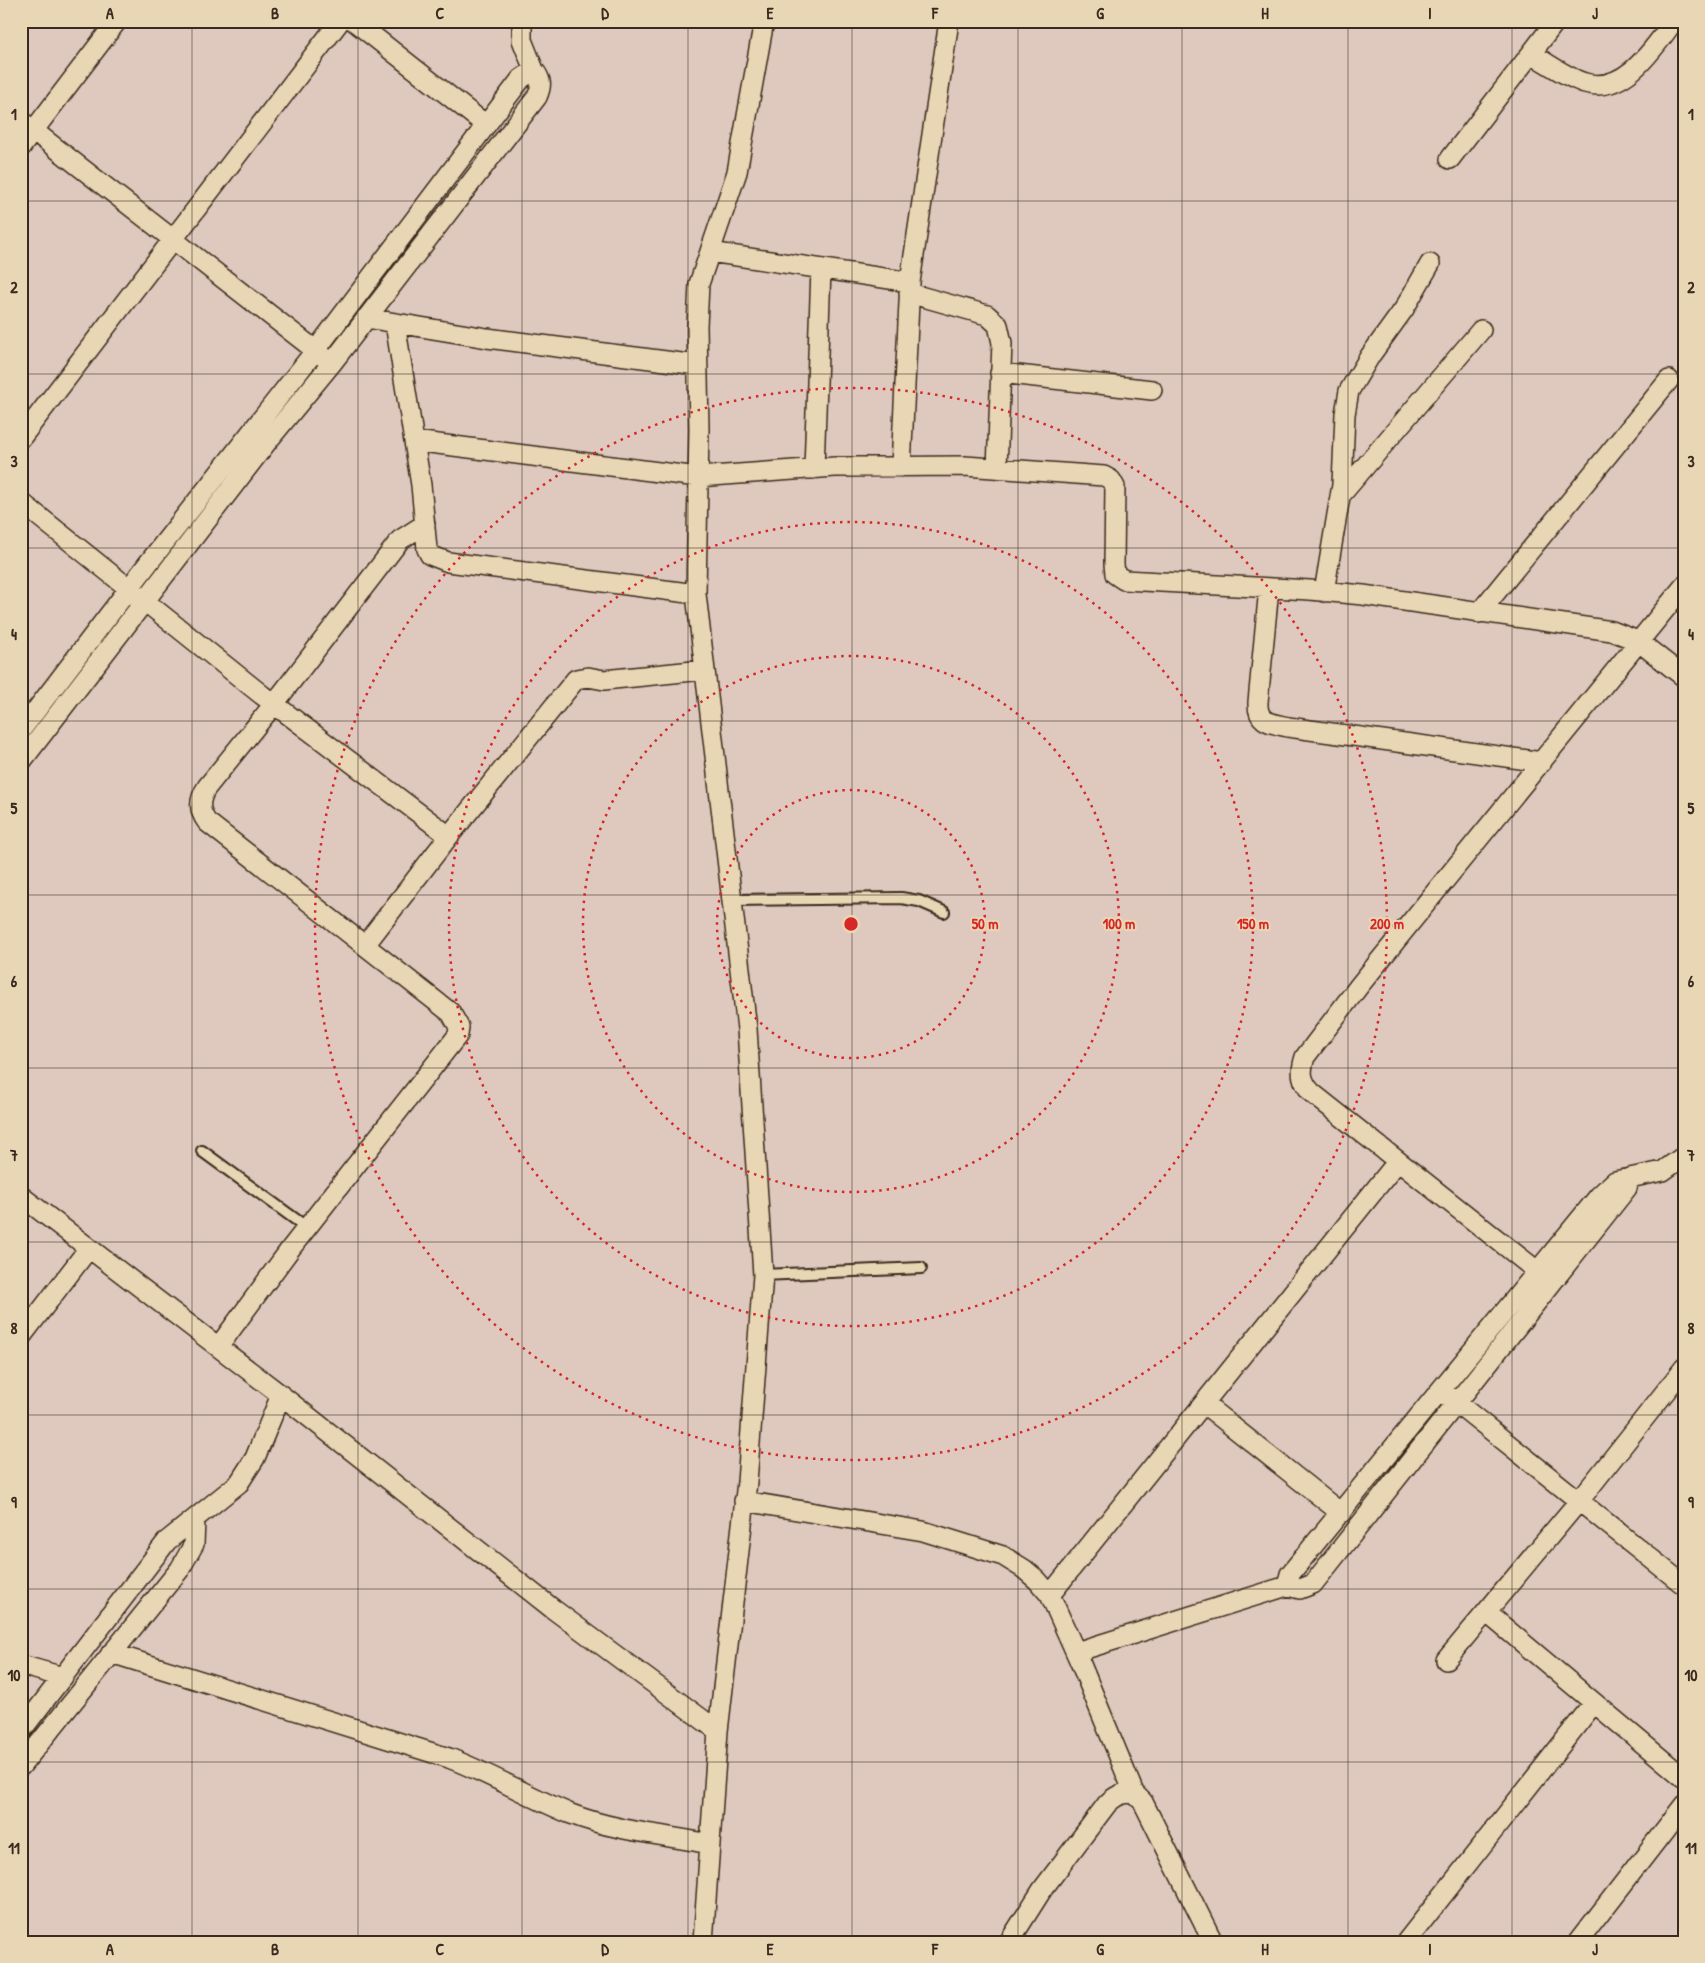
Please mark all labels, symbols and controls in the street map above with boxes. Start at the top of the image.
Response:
text: A [106,2,114,24]
text: B [271,2,279,24]
text: C [436,2,445,24]
text: D [601,2,609,24]
text: E [766,2,774,24]
text: F [931,2,939,24]
text: G [1096,2,1104,24]
text: H [1261,2,1269,24]
text: I [1428,2,1432,24]
text: J [1592,2,1598,24]
text: 1 [11,103,17,125]
text: 1 [1688,103,1694,125]
text: 2 [10,276,18,298]
text: 2 [1687,276,1695,298]
text: 3 [10,450,18,472]
text: 3 [1687,450,1695,472]
text: 4 [11,623,17,645]
text: 4 [1688,623,1694,645]
text: 5 [11,797,18,819]
text: 5 [1688,797,1695,819]
text: 50 m [972,913,998,934]
text: 100 m [1103,913,1135,934]
text: 150 m [1237,913,1269,934]
text: 200 m [1370,913,1404,934]
centre of rings [842,915,860,933]
text: 6 [11,970,18,992]
text: 6 [1688,970,1695,992]
text: 7 [9,1144,18,1166]
text: 7 [1686,1144,1695,1166]
text: 8 [11,1317,18,1339]
text: 8 [1688,1317,1695,1339]
text: 9 [11,1491,17,1513]
text: 9 [1688,1491,1694,1513]
text: 10 [8,1664,20,1686]
text: 10 [1685,1664,1697,1686]
text: 11 [8,1837,20,1859]
text: 11 [1685,1837,1697,1859]
text: A [106,1938,114,1960]
text: B [271,1938,279,1960]
text: C [436,1938,445,1960]
text: D [601,1938,609,1960]
text: E [766,1938,774,1960]
text: F [931,1938,939,1960]
text: G [1096,1938,1104,1960]
text: H [1261,1938,1269,1960]
text: I [1428,1938,1432,1960]
text: J [1592,1938,1598,1960]

